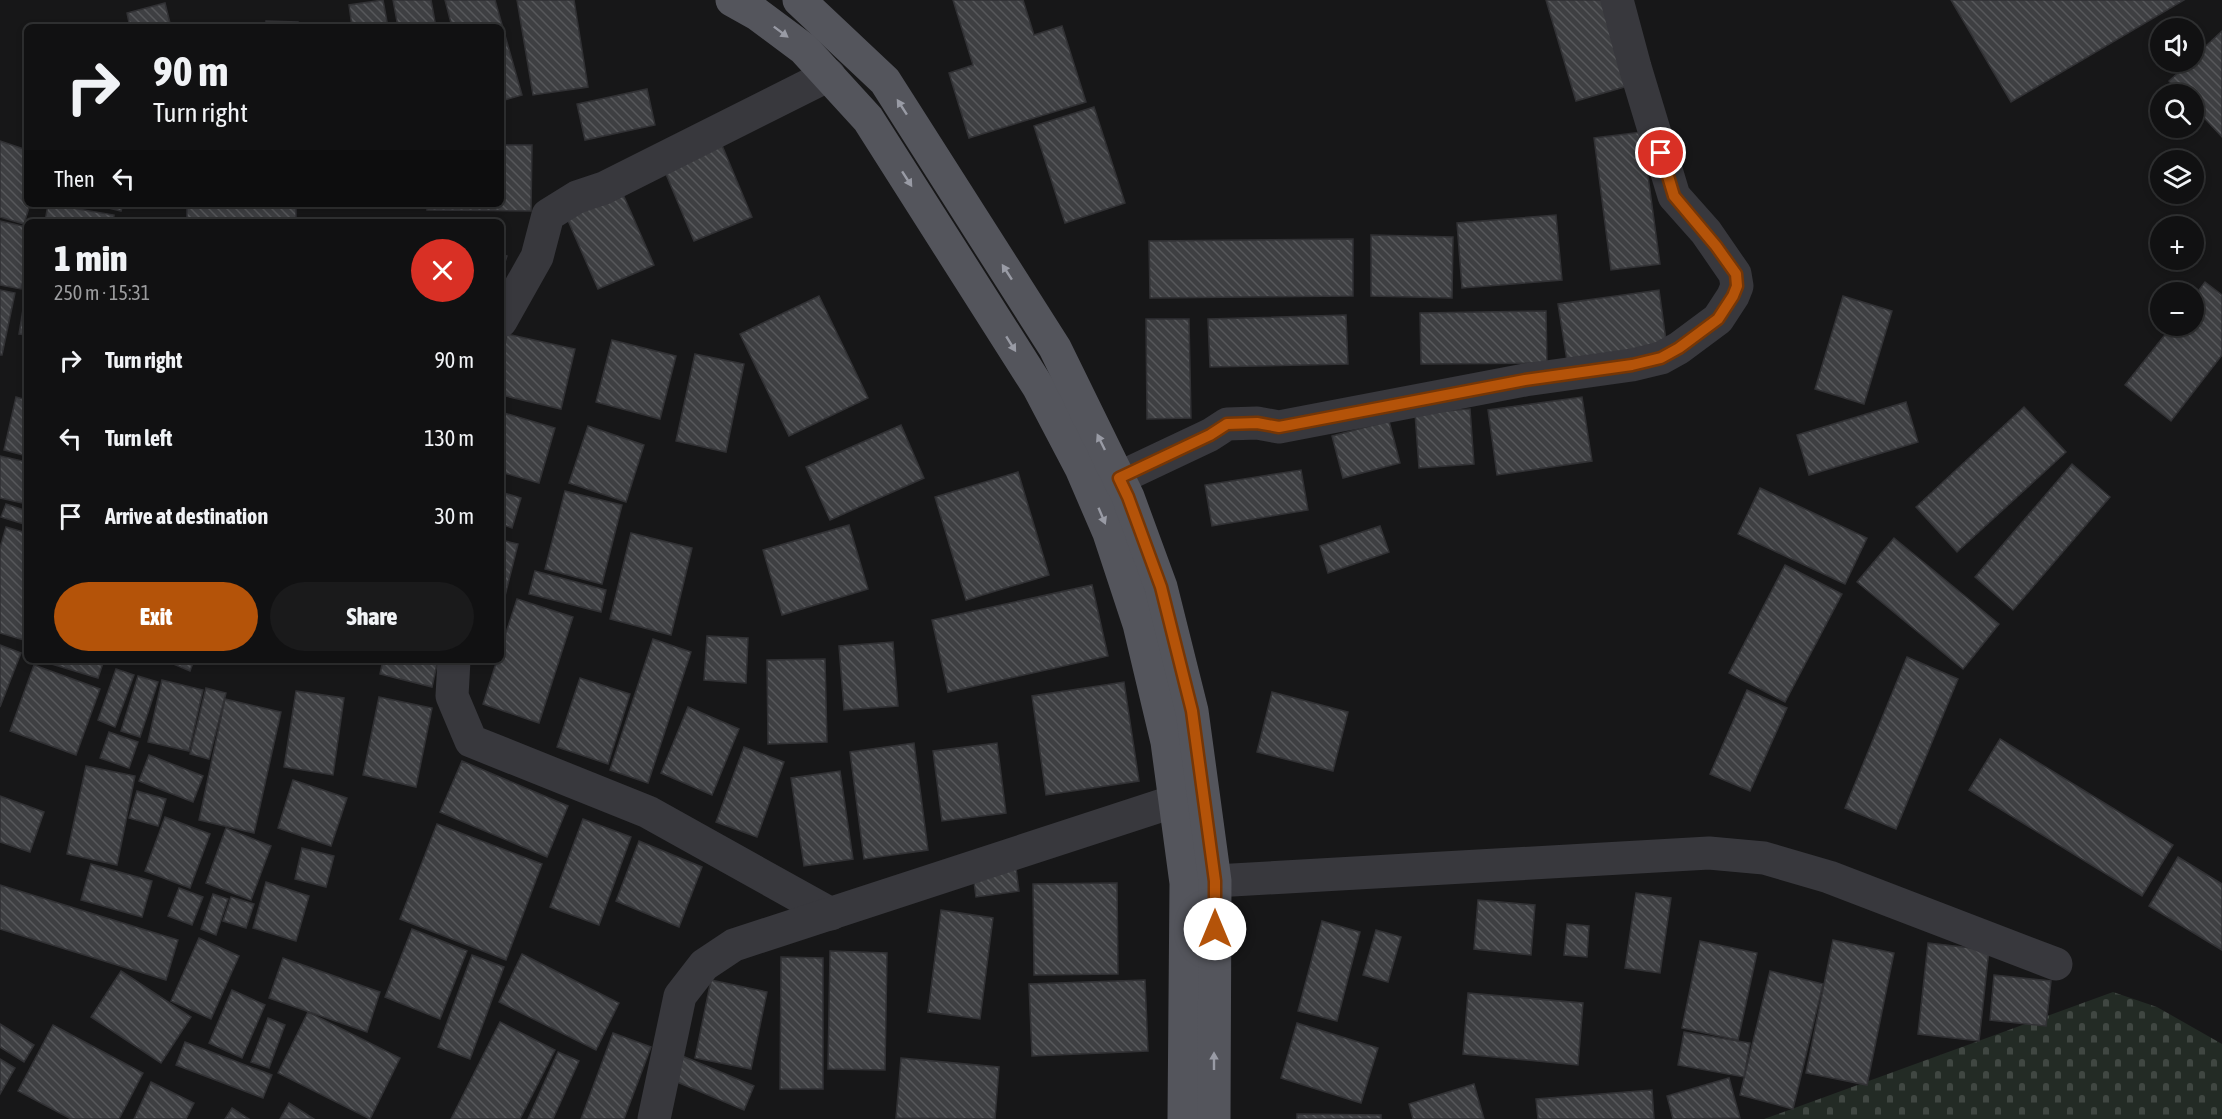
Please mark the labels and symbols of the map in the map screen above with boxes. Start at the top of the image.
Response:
one-way arrow [773,26,788,38]
one-way arrow [896,99,907,116]
pin [1635,127,1686,178]
one-way arrow [901,171,912,187]
one-way arrow [1001,264,1012,280]
one-way arrow [1005,336,1016,352]
one-way arrow [1097,433,1106,450]
one-way arrow [1098,507,1107,525]
position arrow [1183,897,1247,961]
one-way arrow [1209,1051,1219,1070]

